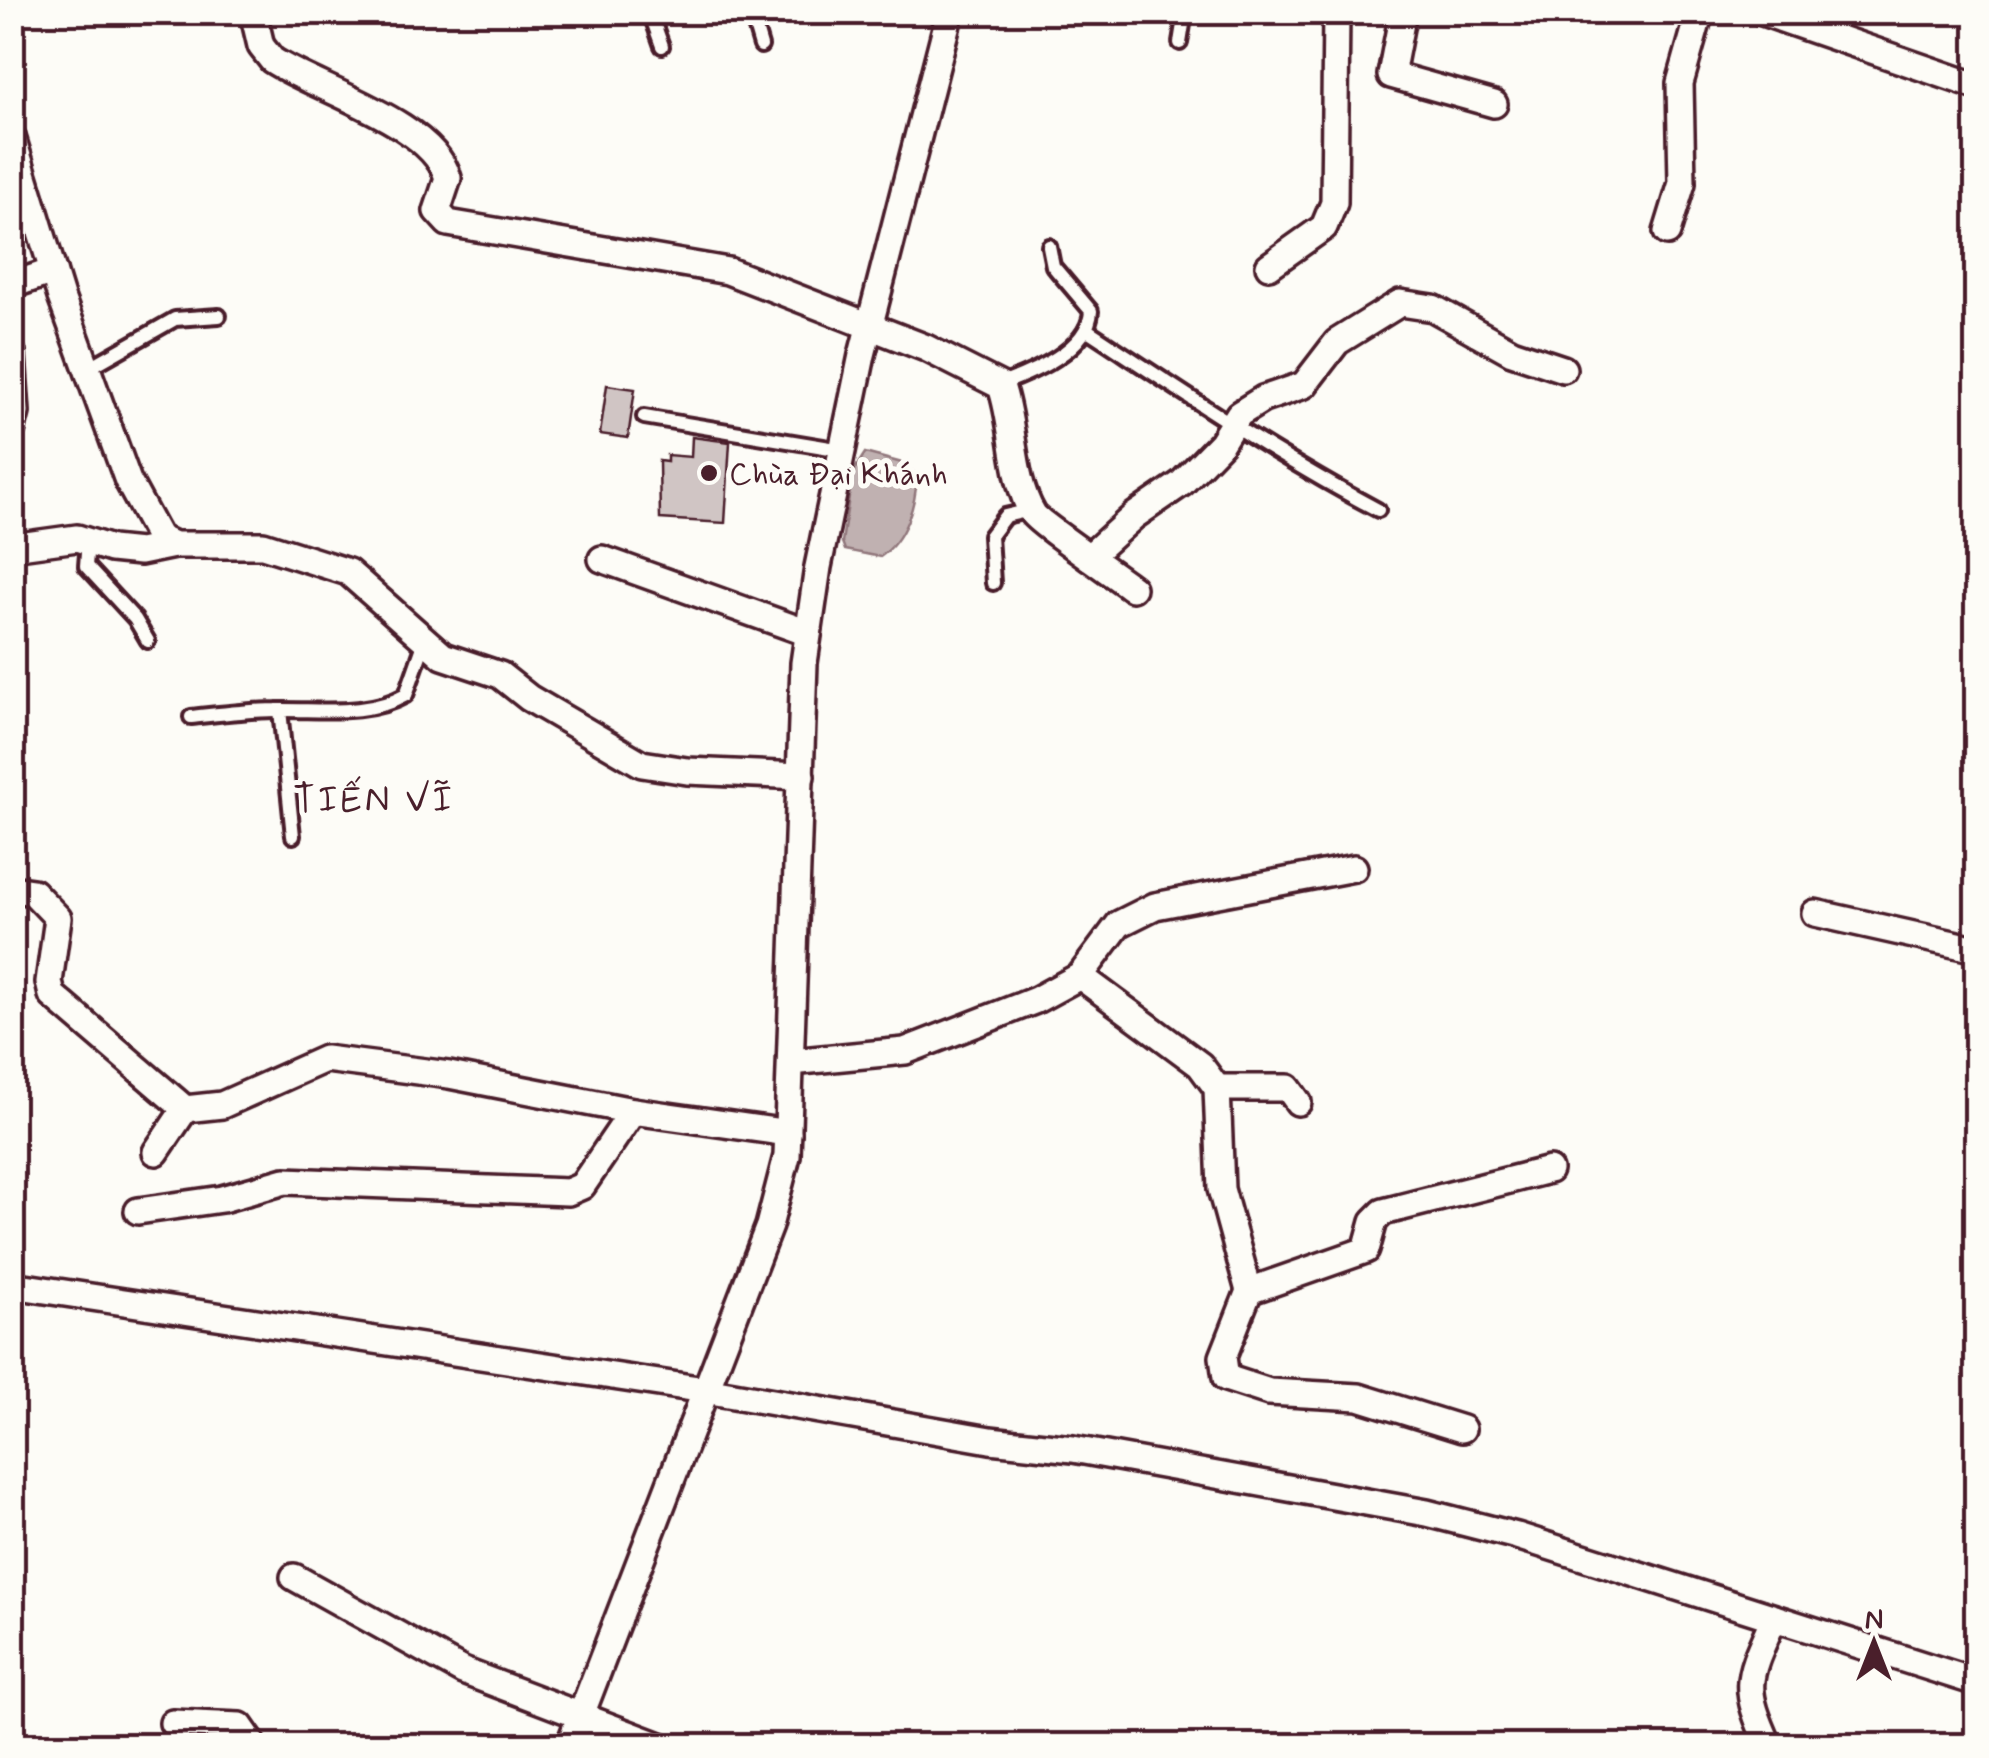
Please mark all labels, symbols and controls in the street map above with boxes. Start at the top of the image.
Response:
place label: Chùa Đại Khánh [729,454,948,496]
marker: Chùa Đại Khánh [698,462,720,484]
district label: TIẾN VĨ [293,775,455,825]
north arrow [1824,1593,1924,1693]
text: N [1865,1602,1883,1639]

